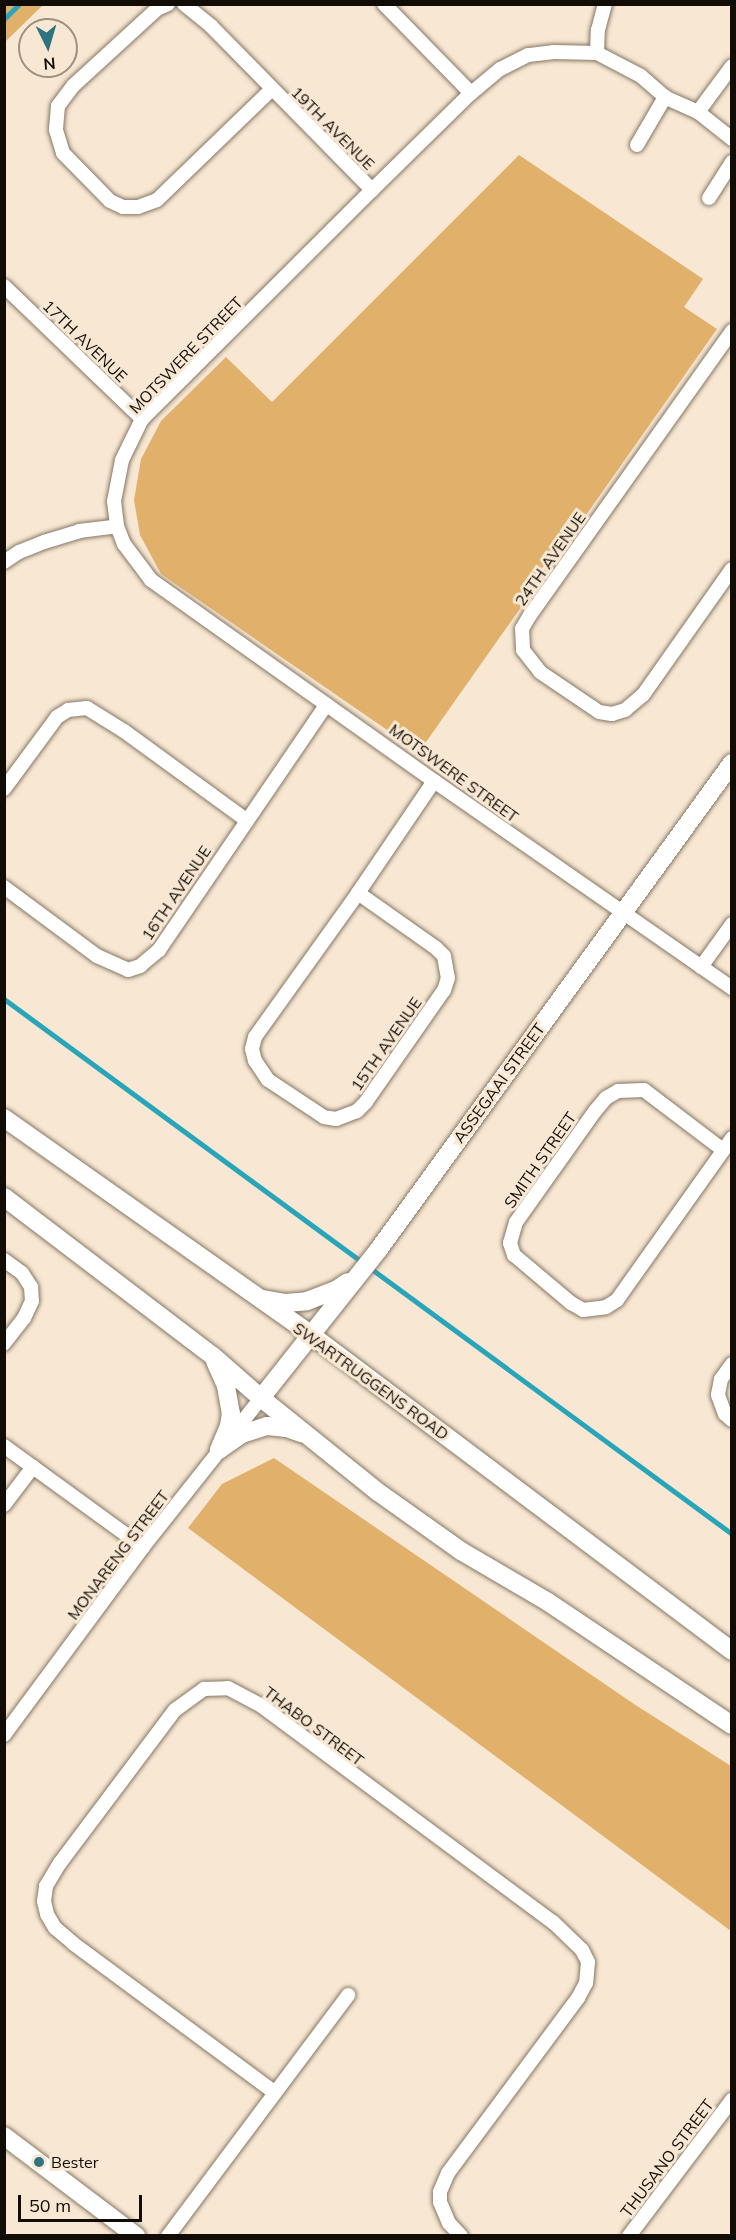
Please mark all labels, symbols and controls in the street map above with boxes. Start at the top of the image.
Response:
north arrow [18,18,78,78]
text: N [42,53,56,74]
street label: 19TH AVENUE [287,82,379,174]
street label: MOTSWERE STREET [125,293,247,417]
street label: 17TH AVENUE [39,296,131,386]
street label: 24TH AVENUE [511,509,589,609]
street label: MOTSWERE STREET [386,720,522,826]
street label: 16TH AVENUE [137,842,215,944]
street label: 15TH AVENUE [347,994,425,1094]
street label: ASSEGAAI STREET [449,1019,549,1147]
street label: SMITH STREET [500,1108,580,1212]
street label: SWARTRUGGENS ROAD [290,1318,452,1444]
street label: MONARENG STREET [63,1487,173,1623]
street label: THABO STREET [260,1682,368,1770]
street label: THUSANO STREET [616,2095,718,2221]
place label: Bester [51,2152,98,2172]
marker: Bester [32,2155,46,2169]
scale bar [21,2183,146,2221]
text: 50 m [29,2194,71,2217]

